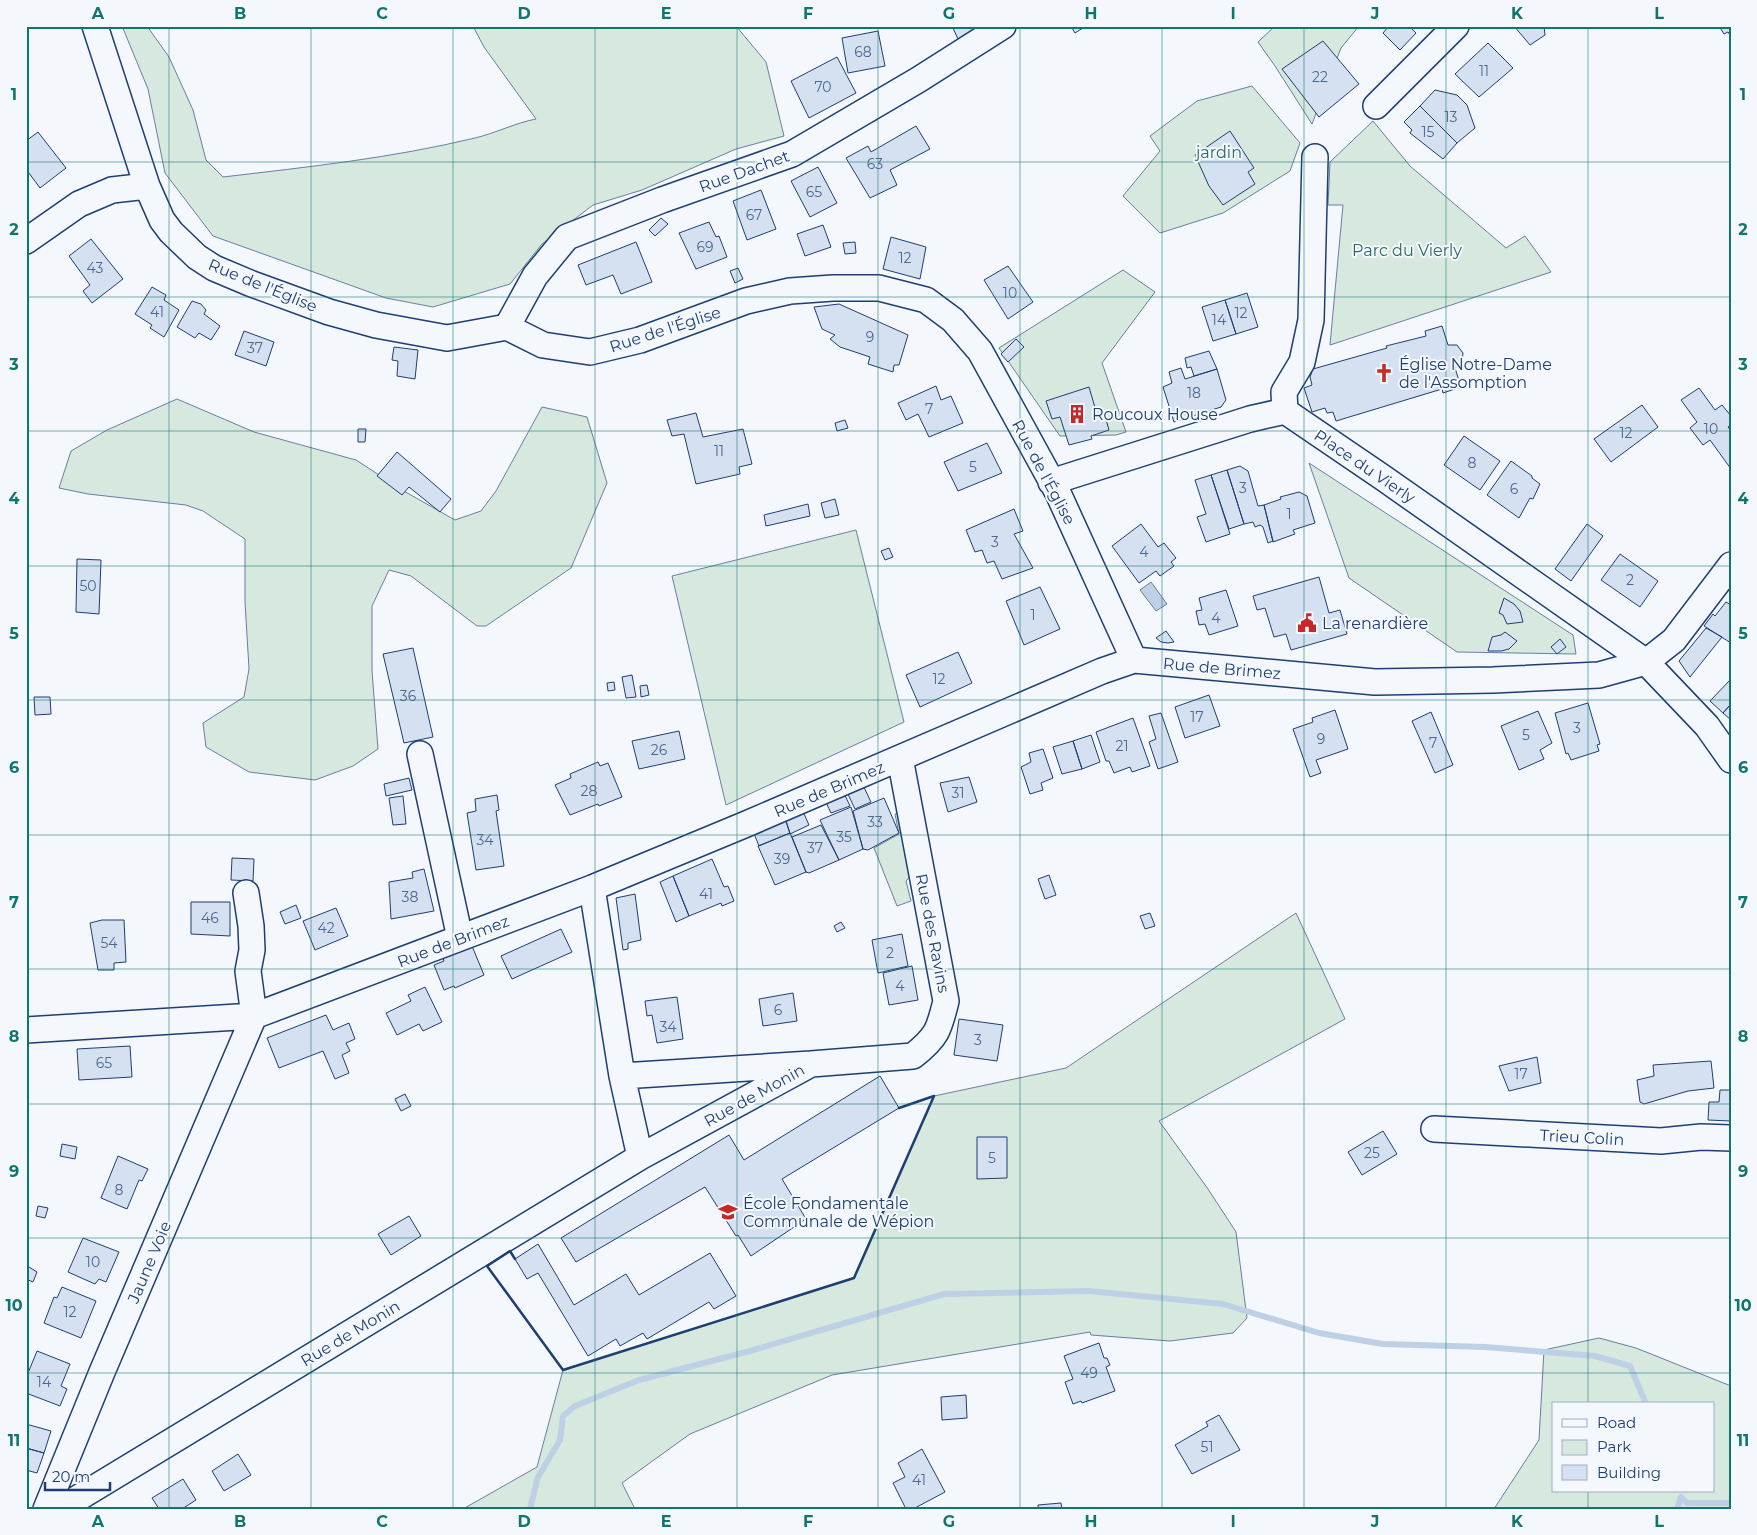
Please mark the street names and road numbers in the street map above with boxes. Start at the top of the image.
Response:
street label: Rue Dachet [696,146,792,197]
street label: Rue de l'Église [205,255,320,316]
street label: Rue de l'Église [607,303,723,356]
street label: Rue de l'Église [1008,417,1079,528]
street label: Place du Vierly [1311,426,1419,507]
street label: Rue de Brimez [1162,654,1282,683]
street label: Rue de Brimez [771,758,887,821]
street label: Rue des Ravins [912,872,953,995]
street label: Rue de Brimez [395,911,512,972]
street label: Rue de Monin [701,1060,808,1131]
street label: Trieu Colin [1539,1126,1625,1149]
street label: Jaune Voie [123,1218,175,1307]
street label: Rue de Monin [297,1296,403,1370]

